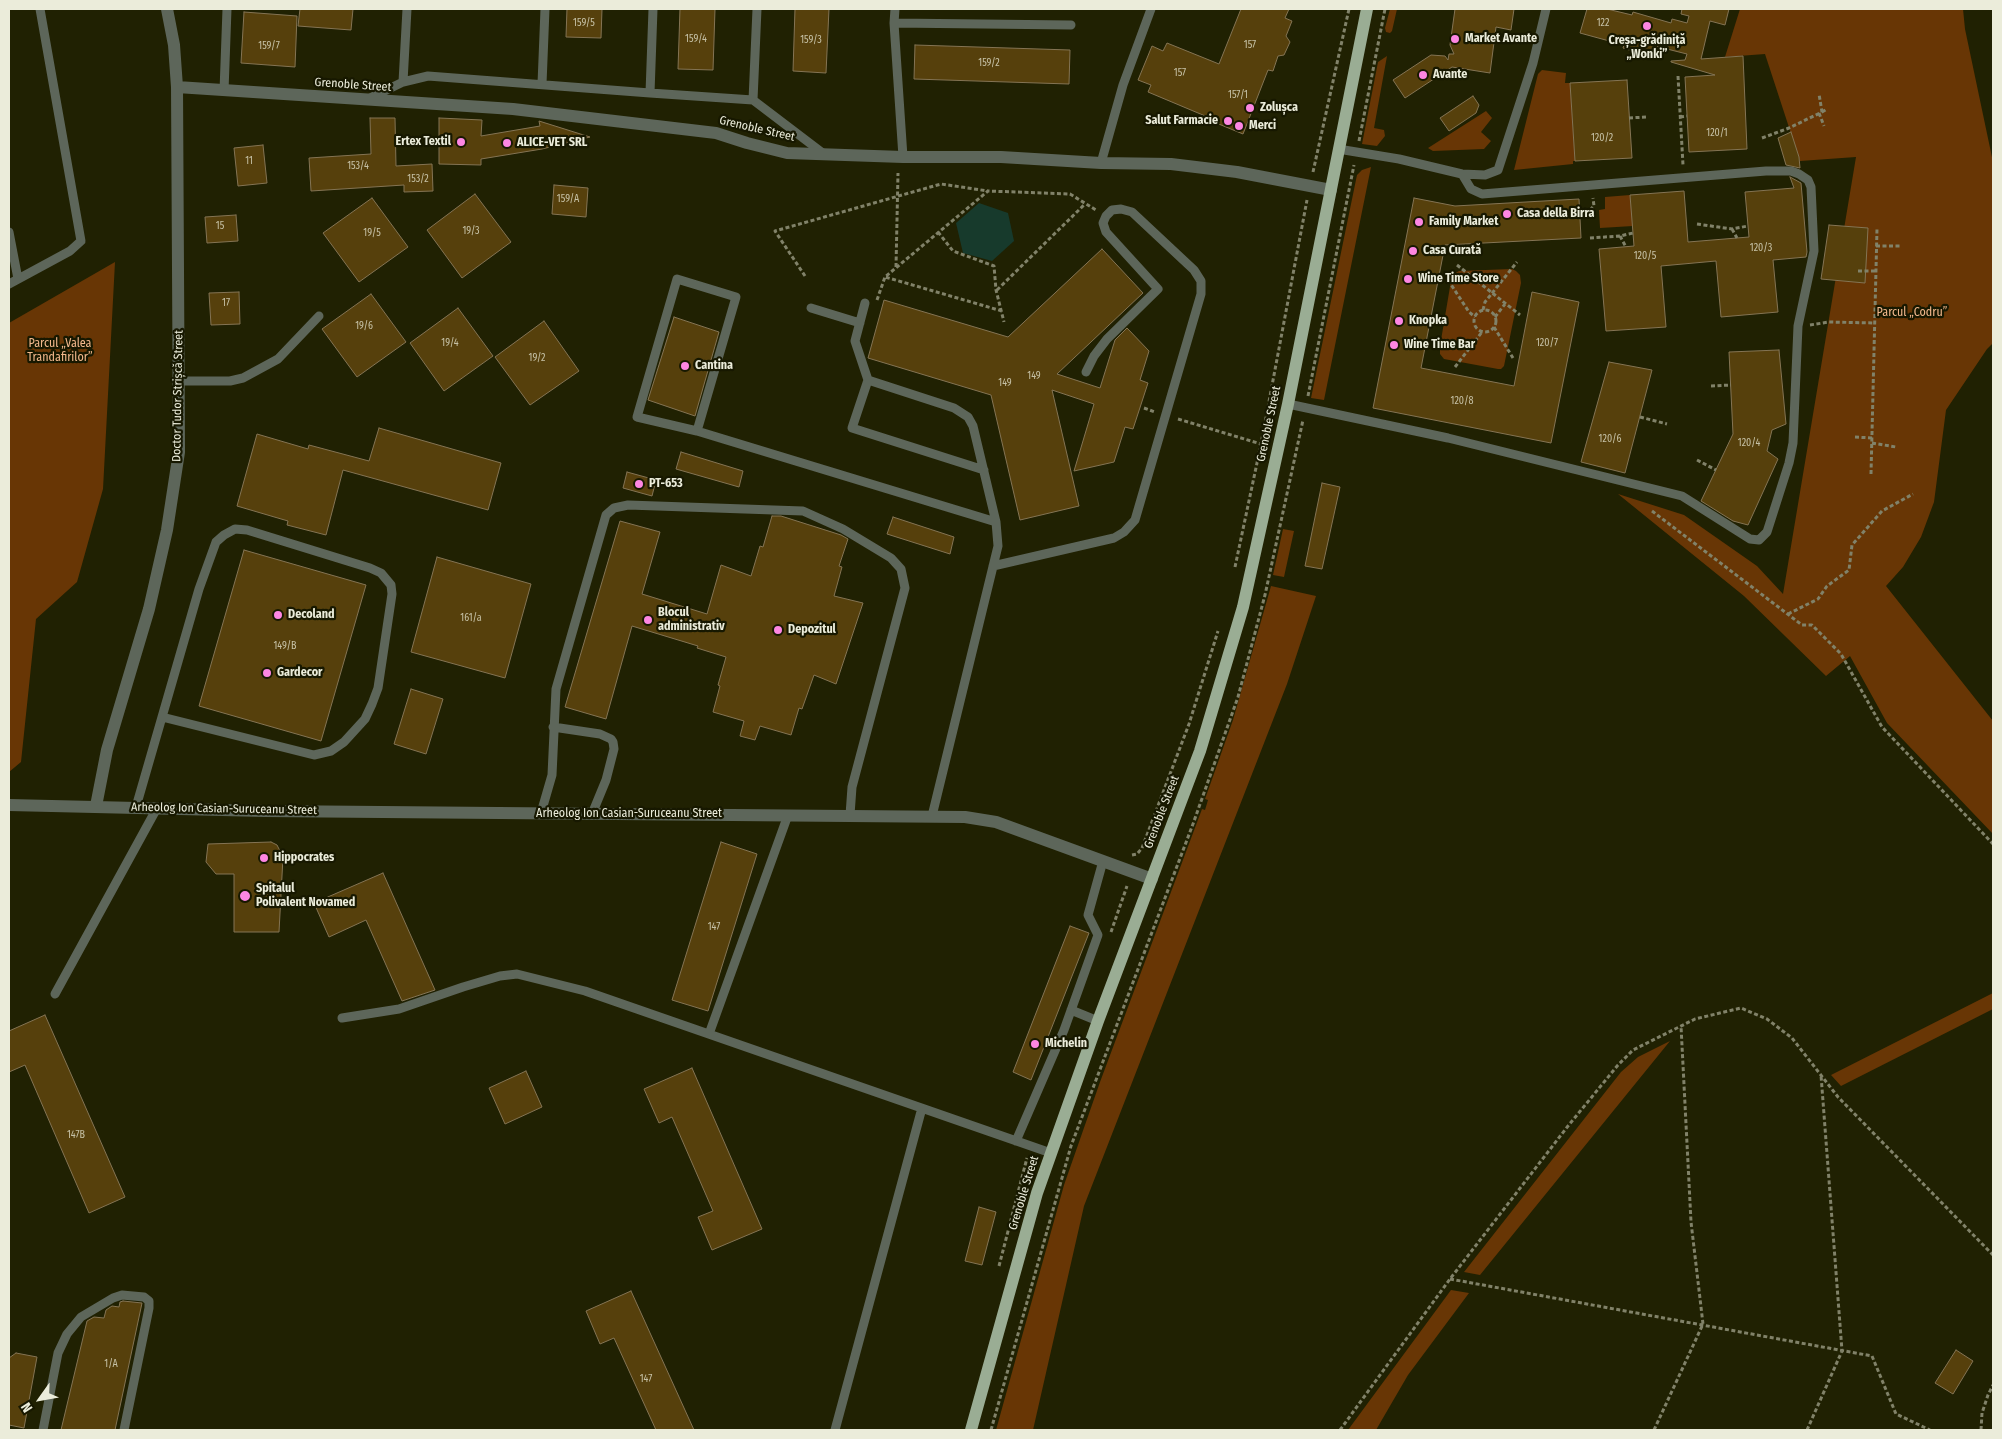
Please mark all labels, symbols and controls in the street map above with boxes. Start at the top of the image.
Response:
house number: 159/5 [573,17,595,29]
house number: 122 [1597,17,1609,29]
marker: Creșa-grădiniță „Wonki” [1641,20,1653,32]
place label: Market Avante [1465,32,1537,46]
house number: 159/4 [685,33,707,45]
marker: Market Avante [1449,33,1461,45]
house number: 159/3 [800,34,822,46]
place label: Creșa-grădiniță „Wonki” [1609,34,1685,62]
house number: 157 [1244,39,1256,51]
house number: 159/7 [258,40,280,52]
house number: 159/2 [978,57,1000,69]
house number: 157 [1174,67,1186,79]
place label: Avante [1433,68,1467,82]
marker: Avante [1417,69,1429,81]
street label: Grenoble Street [314,75,392,95]
house number: 157/1 [1228,89,1248,101]
place label: Zolușca [1260,101,1298,115]
marker: Zolușca [1244,102,1256,114]
street label: Grenoble Street [718,113,796,145]
place label: Salut Farmacie [1145,114,1218,128]
marker: Salut Farmacie [1222,115,1234,127]
place label: Merci [1249,119,1276,133]
marker: Merci [1233,120,1245,132]
house number: 120/1 [1706,127,1728,139]
house number: 120/2 [1591,132,1613,144]
place label: Ertex Textil [396,135,451,149]
marker: Ertex Textil [455,136,467,148]
place label: ALICE-VET SRL [517,136,587,150]
marker: ALICE-VET SRL [501,137,513,149]
house number: 11 [245,155,253,167]
house number: 153/4 [347,160,369,172]
house number: 153/2 [407,173,429,185]
house number: 159/A [557,193,579,205]
place label: Casa della Birra [1517,207,1595,221]
marker: Casa della Birra [1501,208,1513,220]
place label: Family Market [1429,215,1498,229]
marker: Family Market [1413,216,1425,228]
house number: 15 [216,220,224,232]
house number: 19/3 [462,225,480,237]
house number: 19/5 [363,227,381,239]
house number: 120/3 [1750,242,1772,254]
place label: Casa Curată [1423,244,1481,258]
marker: Casa Curată [1407,245,1419,257]
house number: 120/5 [1634,250,1656,262]
place label: Wine Time Store [1418,272,1499,286]
marker: Wine Time Store [1402,273,1414,285]
house number: 17 [222,297,230,309]
park label: Parcul „Codru” [1877,306,1947,320]
place label: Knopka [1409,314,1447,328]
marker: Knopka [1393,315,1405,327]
house number: 19/6 [355,320,373,332]
street label: Doctor Tudor Strișcă Street [170,330,186,462]
park label: Parcul „Valea Trandafirilor” [27,337,93,365]
house number: 19/4 [441,337,459,349]
house number: 120/7 [1536,337,1558,349]
place label: Wine Time Bar [1404,338,1475,352]
marker: Wine Time Bar [1388,339,1400,351]
house number: 19/2 [528,352,546,364]
place label: Cantina [695,359,733,373]
marker: Cantina [679,360,691,372]
house number: 149 [1027,370,1041,382]
house number: 149 [998,377,1012,389]
street label: Grenoble Street [1254,385,1284,463]
house number: 120/8 [1451,395,1473,407]
house number: 120/6 [1599,433,1621,445]
house number: 120/4 [1738,437,1760,449]
place label: PT-653 [649,477,683,491]
marker: PT-653 [633,478,645,490]
place label: Blocul administrativ [658,606,725,634]
place label: Decoland [288,608,335,622]
marker: Decoland [272,609,284,621]
house number: 161/a [460,612,482,624]
marker: Blocul administrativ [642,614,654,626]
place label: Depozitul [788,623,836,637]
marker: Depozitul [772,624,784,636]
house number: 149/B [273,640,297,652]
place label: Gardecor [277,666,323,680]
marker: Gardecor [261,667,273,679]
street label: Grenoble Street [1141,773,1183,851]
street label: Arheolog Ion Casian-Suruceanu Street [131,800,317,818]
street label: Arheolog Ion Casian-Suruceanu Street [536,807,722,821]
place label: Hippocrates [274,851,334,865]
marker: Hippocrates [258,852,270,864]
place label: Spitalul Polivalent Novamed [256,882,355,910]
marker: Spitalul Polivalent Novamed [238,889,252,903]
house number: 147 [708,921,720,933]
place label: Michelin [1045,1037,1087,1051]
marker: Michelin [1029,1038,1041,1050]
house number: 147B [67,1129,85,1141]
street label: Grenoble Street [1006,1154,1042,1232]
house number: 1/A [104,1358,118,1370]
house number: 147 [640,1373,652,1385]
north arrow [15,1374,65,1424]
text: N [17,1399,36,1415]

